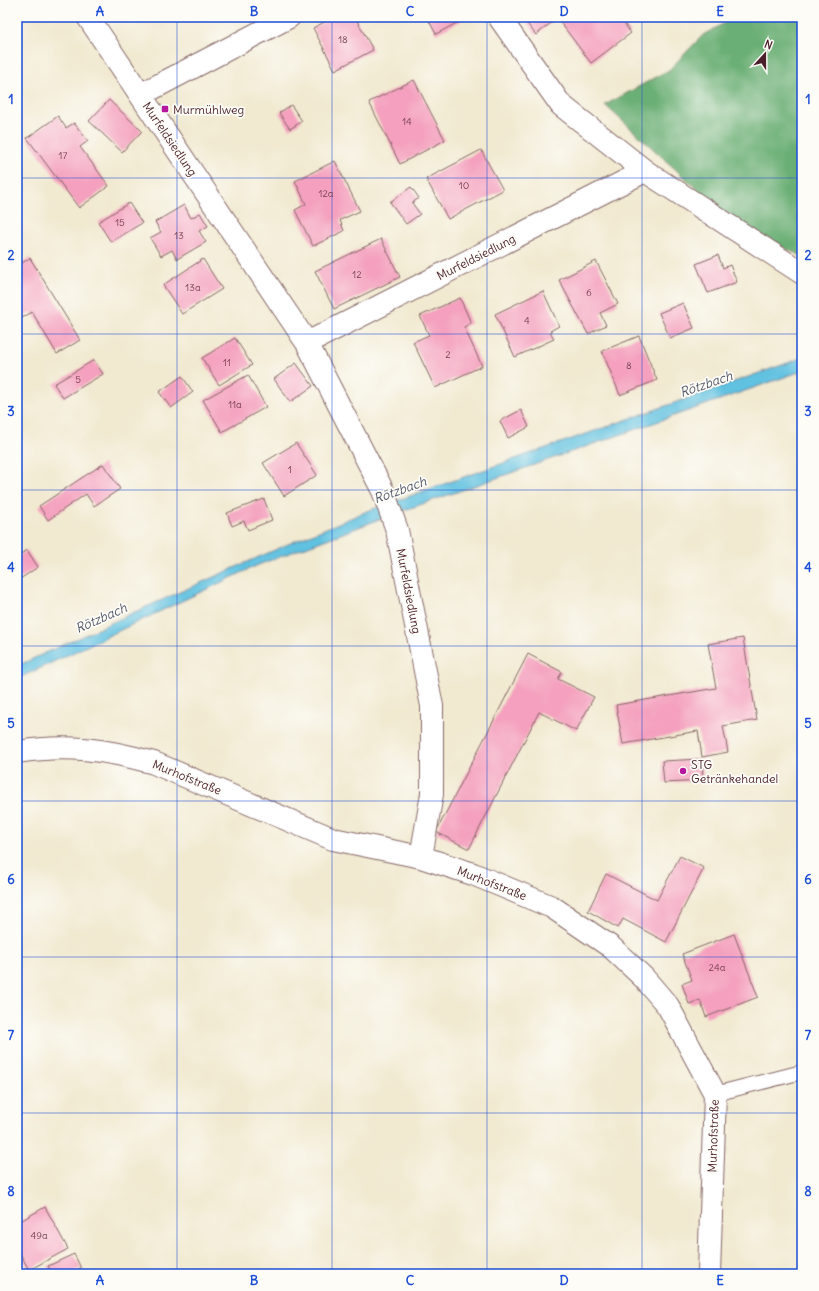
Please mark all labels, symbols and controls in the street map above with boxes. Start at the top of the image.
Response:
text: A [96,3,105,20]
text: B [250,3,259,20]
text: C [406,3,415,20]
text: D [559,3,569,20]
text: E [716,3,724,20]
house number: 18 [338,33,348,46]
north arrow [745,34,785,74]
text: N [763,37,775,53]
text: 1 [8,91,14,108]
text: 1 [805,91,811,108]
street label: Murfeldsiedlung [140,99,200,179]
place label: Murmühlweg [173,102,244,117]
marker: Murmühlweg [160,104,170,114]
house number: 14 [402,115,412,128]
house number: 17 [59,149,68,162]
house number: 10 [459,179,469,192]
house number: 12a [318,187,334,200]
house number: 15 [115,216,125,229]
house number: 13 [174,229,184,242]
street label: Murfeldsiedlung [434,231,518,283]
text: 2 [7,247,15,264]
text: 2 [804,247,812,264]
house number: 12 [352,268,362,281]
house number: 13a [185,281,201,294]
house number: 6 [586,286,592,299]
house number: 4 [524,314,530,327]
house number: 2 [445,348,451,361]
house number: 11 [223,356,231,369]
house number: 8 [626,359,632,372]
water label: Rötzbach [677,367,735,401]
house number: 5 [75,373,81,386]
house number: 11a [228,398,242,411]
text: 3 [7,403,15,420]
text: 3 [804,403,812,420]
house number: 1 [288,463,292,476]
water label: Rötzbach [371,473,429,507]
street label: Murfeldsiedlung [393,547,425,635]
text: 4 [7,559,15,576]
text: 4 [804,559,812,576]
water label: Rötzbach [73,599,130,637]
text: 5 [7,715,15,732]
text: 5 [804,715,812,732]
street label: Murhofstraße [150,756,224,798]
place label: STG Getränkehandel [691,757,778,786]
marker: STG Getränkehandel [678,766,688,776]
street label: Murhofstraße [455,863,529,903]
text: 6 [7,871,15,888]
text: 6 [804,871,812,888]
house number: 24a [709,961,726,974]
text: 7 [8,1027,15,1044]
text: 7 [805,1027,812,1044]
street label: Murhofstraße [704,1099,722,1173]
text: 8 [7,1183,15,1200]
text: 8 [804,1183,812,1200]
house number: 49a [30,1229,48,1242]
text: A [96,1272,105,1289]
text: B [250,1272,259,1289]
text: C [406,1272,415,1289]
text: D [559,1272,569,1289]
text: E [716,1272,724,1289]

